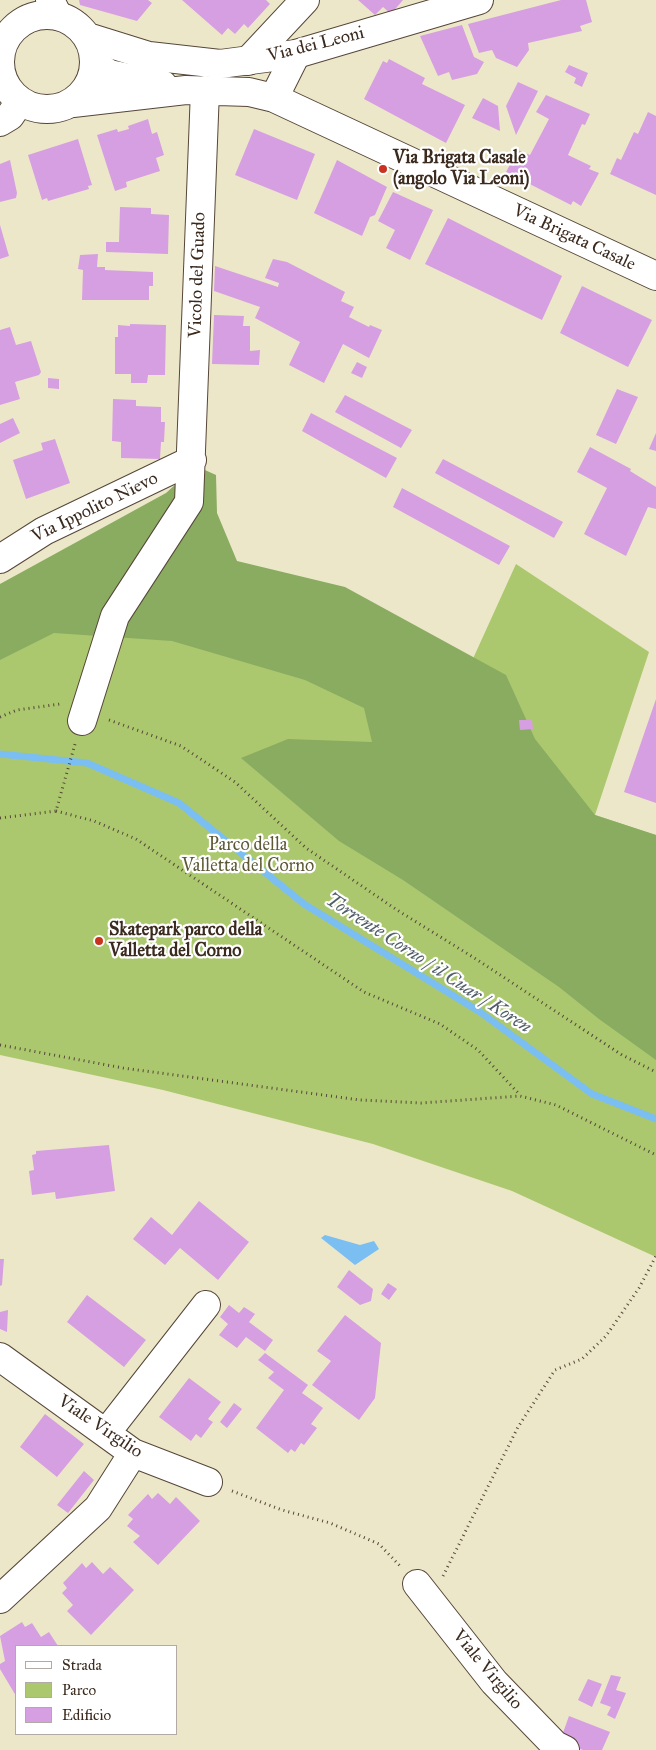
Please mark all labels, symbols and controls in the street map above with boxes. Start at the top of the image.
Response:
street label: Via dei Leoni [265,23,367,67]
place label: Via Brigata Casale (angolo Via Leoni) [393,148,529,190]
marker: Via Brigata Casale (angolo Via Leoni) [377,163,389,175]
street label: Via Brigata Casale [509,200,639,276]
street label: Vicolo del Guado [185,212,211,338]
street label: Via Ippolito Nievo [28,468,162,548]
park label: Parco della Valletta del Corno [182,835,314,878]
water label: Torrente Corno / il Cuar / Koren [321,889,535,1039]
place label: Skatepark parco della Valletta del Corno [109,920,262,962]
marker: Skatepark parco della Valletta del Corno [93,935,105,947]
street label: Viale Virgilio [53,1391,147,1463]
street label: Viale Virgilio [447,1626,527,1714]
legend [15,1645,178,1735]
text: Strada [62,1656,102,1674]
text: Parco [62,1681,96,1699]
text: Edificio [62,1706,111,1724]

